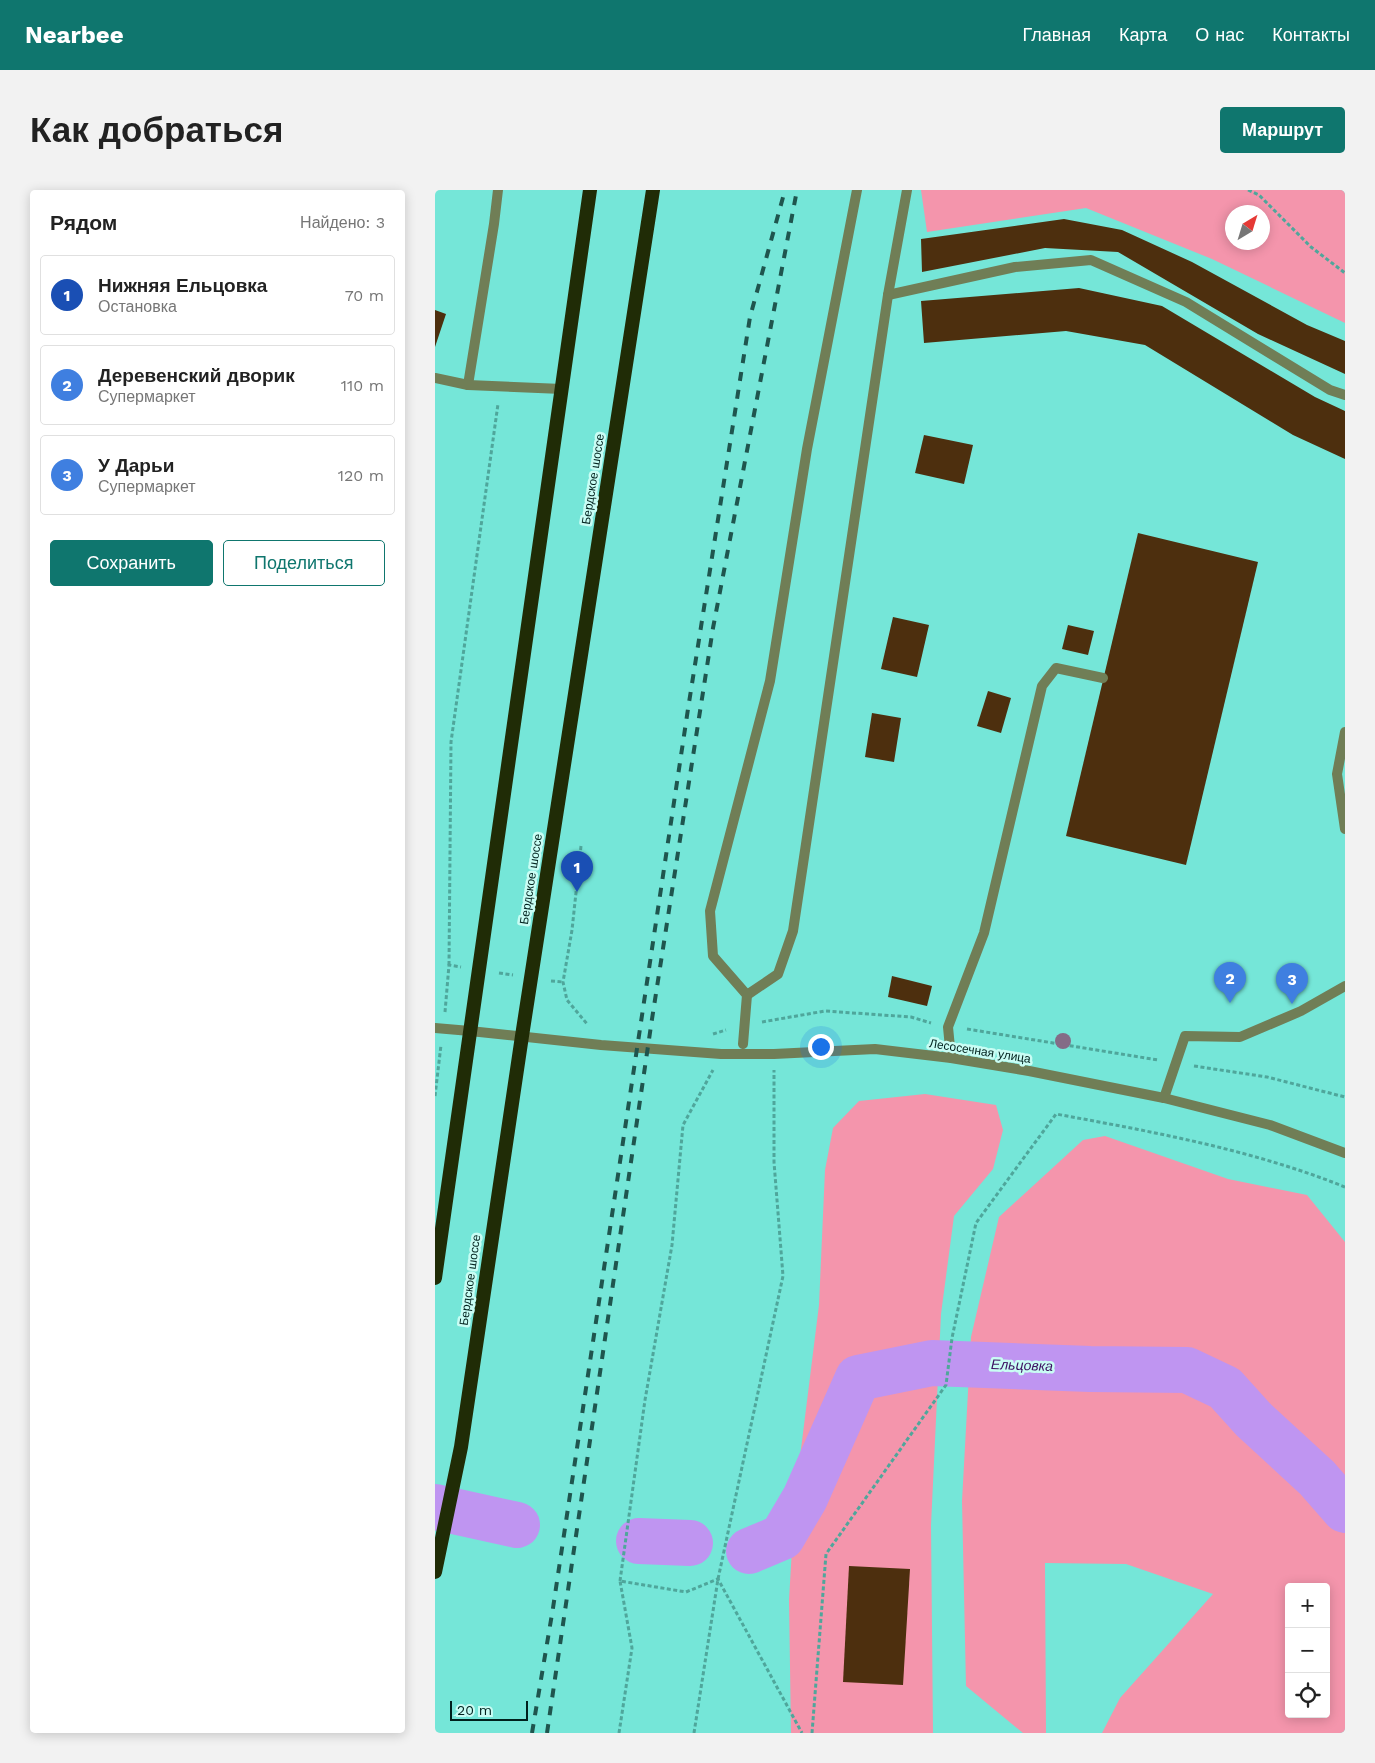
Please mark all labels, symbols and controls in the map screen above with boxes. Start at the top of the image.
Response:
text: Nearbee [25,21,124,49]
text: Главная [1022,24,1091,45]
text: Карта [1119,24,1167,45]
text: О нас [1195,24,1244,45]
text: Контакты [1272,24,1350,45]
button: Маршрут [1220,107,1345,153]
text: Как добраться [30,109,283,151]
north arrow [1225,205,1270,250]
text: Рядом [50,210,117,235]
text: Найдено: 3 [300,213,385,232]
text: Нижняя Ельцовка [98,274,267,297]
text: 1 [64,286,70,305]
text: 70 m [345,286,384,305]
text: Остановка [98,297,177,316]
text: Деревенский дворик [98,364,295,387]
text: 2 [62,376,72,395]
text: 110 m [341,376,384,395]
text: Супермаркет [98,387,196,406]
street label: Бердское шоссе [579,432,607,525]
text: У Дарьи [98,454,174,477]
text: 3 [62,466,72,485]
text: 120 m [338,466,384,485]
text: Супермаркет [98,477,196,496]
button: Сохранить [50,540,213,586]
button: Поделиться [223,540,385,586]
street label: Бердское шоссе [517,832,545,925]
pin: 1 [561,851,593,892]
pin: 2 [1214,962,1246,1003]
pin: 3 [1276,963,1308,1004]
your location [808,1034,834,1060]
street label: Лесосечная улица [928,1036,1032,1066]
street label: Бердское шоссе [457,1233,483,1326]
water label: Ельцовка [991,1356,1054,1374]
map controls [1285,1583,1330,1718]
button: + [1285,1583,1330,1628]
button: − [1285,1628,1330,1673]
button: locate [1285,1673,1330,1718]
scale bar [450,1698,527,1721]
text: 20 m [457,1702,492,1718]

